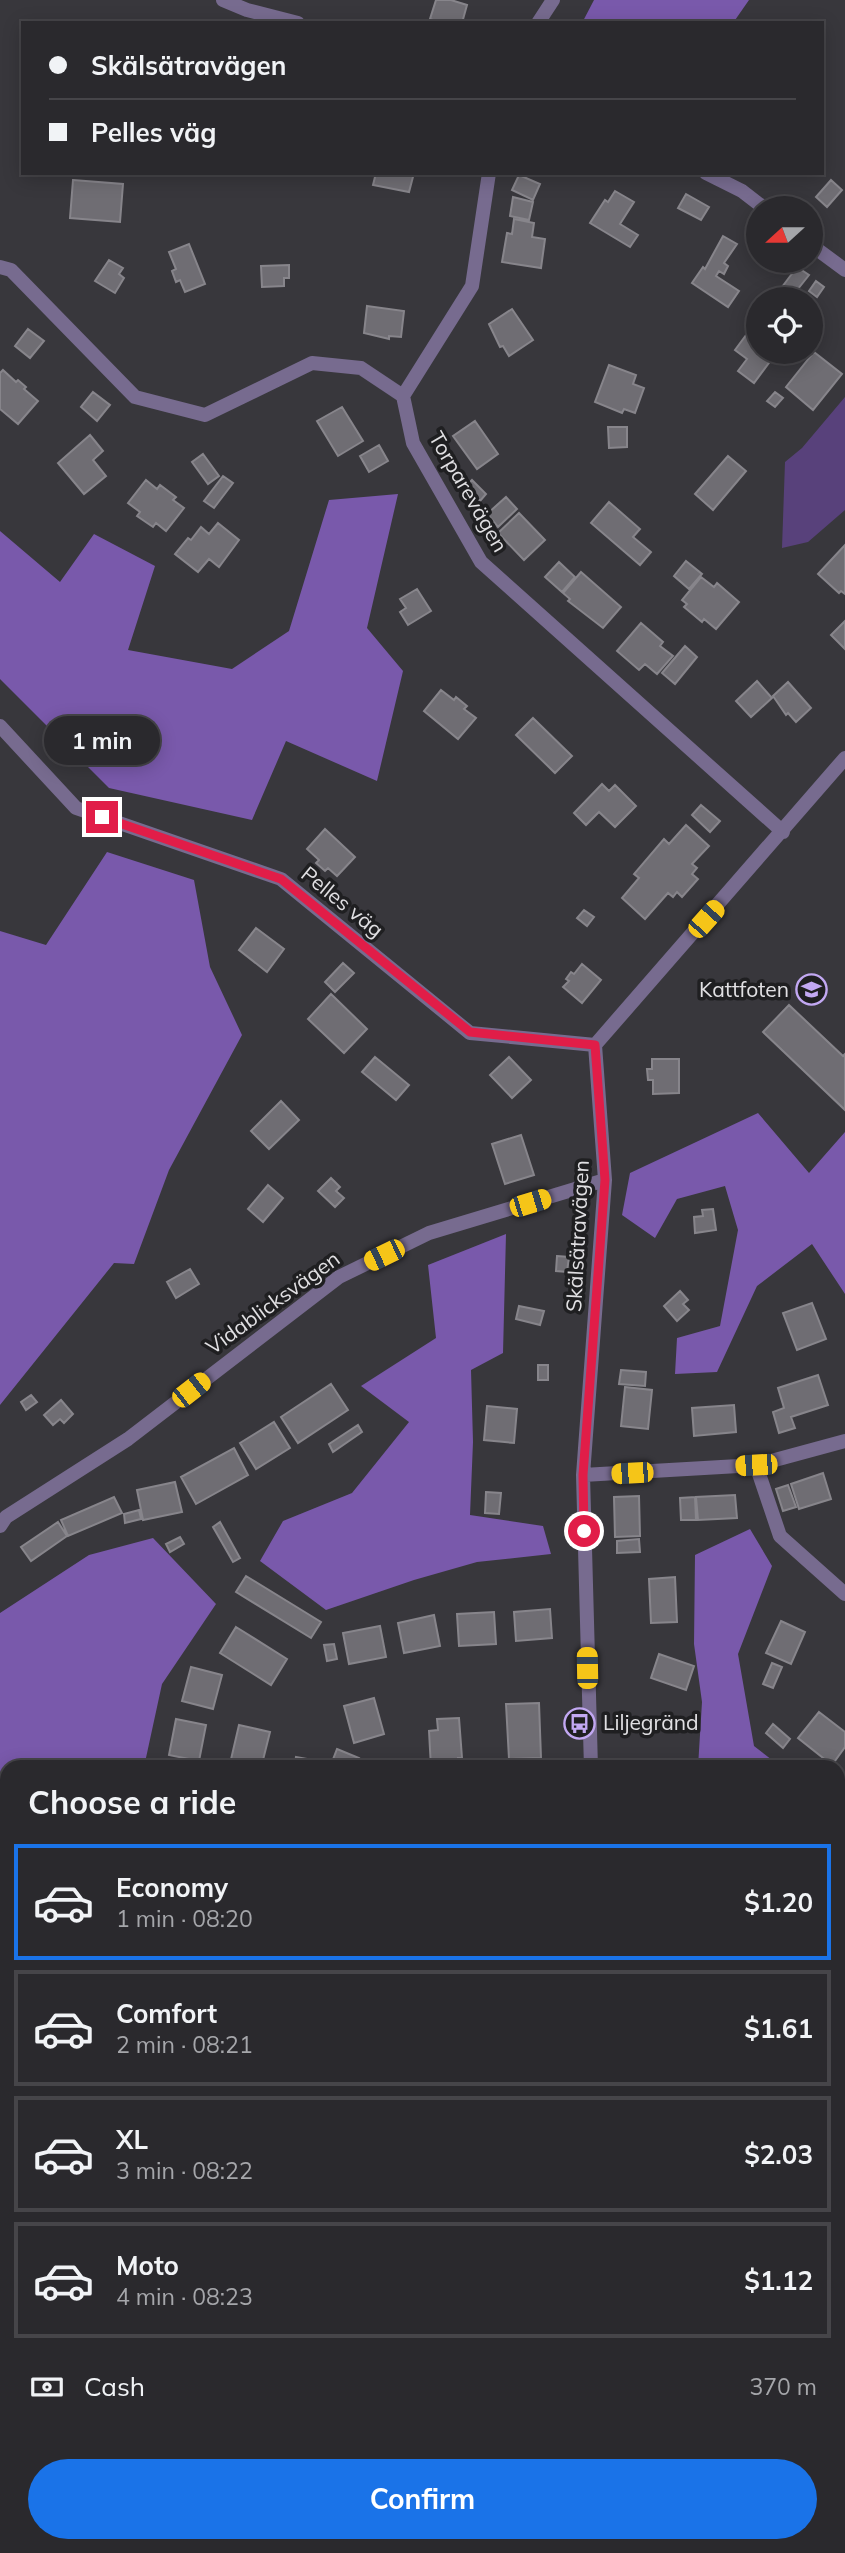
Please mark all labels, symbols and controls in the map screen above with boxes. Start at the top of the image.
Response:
text: Skälsätravägen [91,49,286,82]
text: Pelles väg [91,116,216,149]
north arrow [746,196,822,273]
map controls [746,196,823,364]
button: locate [746,287,823,364]
street label: Torparevägen [424,427,514,556]
callout: 1 min [44,716,160,764]
text: 1 min [72,726,132,755]
route end [86,801,118,833]
street label: Pelles väg [296,860,389,942]
car [685,896,728,942]
school or university icon: Kattfoten [795,973,829,1007]
place label: Kattfoten [699,976,789,1002]
street label: Skälsätravägen [560,1159,594,1313]
car [507,1187,554,1219]
car [361,1236,408,1274]
street label: Vidablicksvägen [201,1245,344,1359]
car [168,1369,215,1411]
car [735,1453,778,1477]
car [611,1461,654,1485]
route start [568,1515,600,1547]
car [577,1647,598,1689]
bus stop icon: Liljegränd [563,1706,597,1740]
place label: Liljegränd [603,1709,699,1735]
text: Choose a ride [28,1782,236,1822]
icon: car [32,1871,95,1934]
text: Economy [116,1871,228,1904]
text: $1.20 [744,1886,813,1919]
text: 1 min · 08:20 [116,1904,253,1933]
icon: car [32,1997,95,2060]
text: Comfort [116,1997,217,2030]
text: $1.61 [744,2012,813,2045]
text: 2 min · 08:21 [116,2030,253,2059]
icon: car [32,2123,95,2186]
text: XL [116,2123,148,2156]
text: $2.03 [744,2138,813,2171]
text: 3 min · 08:22 [116,2156,253,2185]
icon: car [32,2249,95,2312]
text: Moto [116,2249,179,2282]
text: $1.12 [744,2264,813,2297]
text: 4 min · 08:23 [116,2282,253,2311]
icon: cash [28,2368,66,2406]
text: Cash [84,2370,145,2403]
text: 370 m [749,2372,817,2401]
button: Confirm [28,2459,817,2539]

